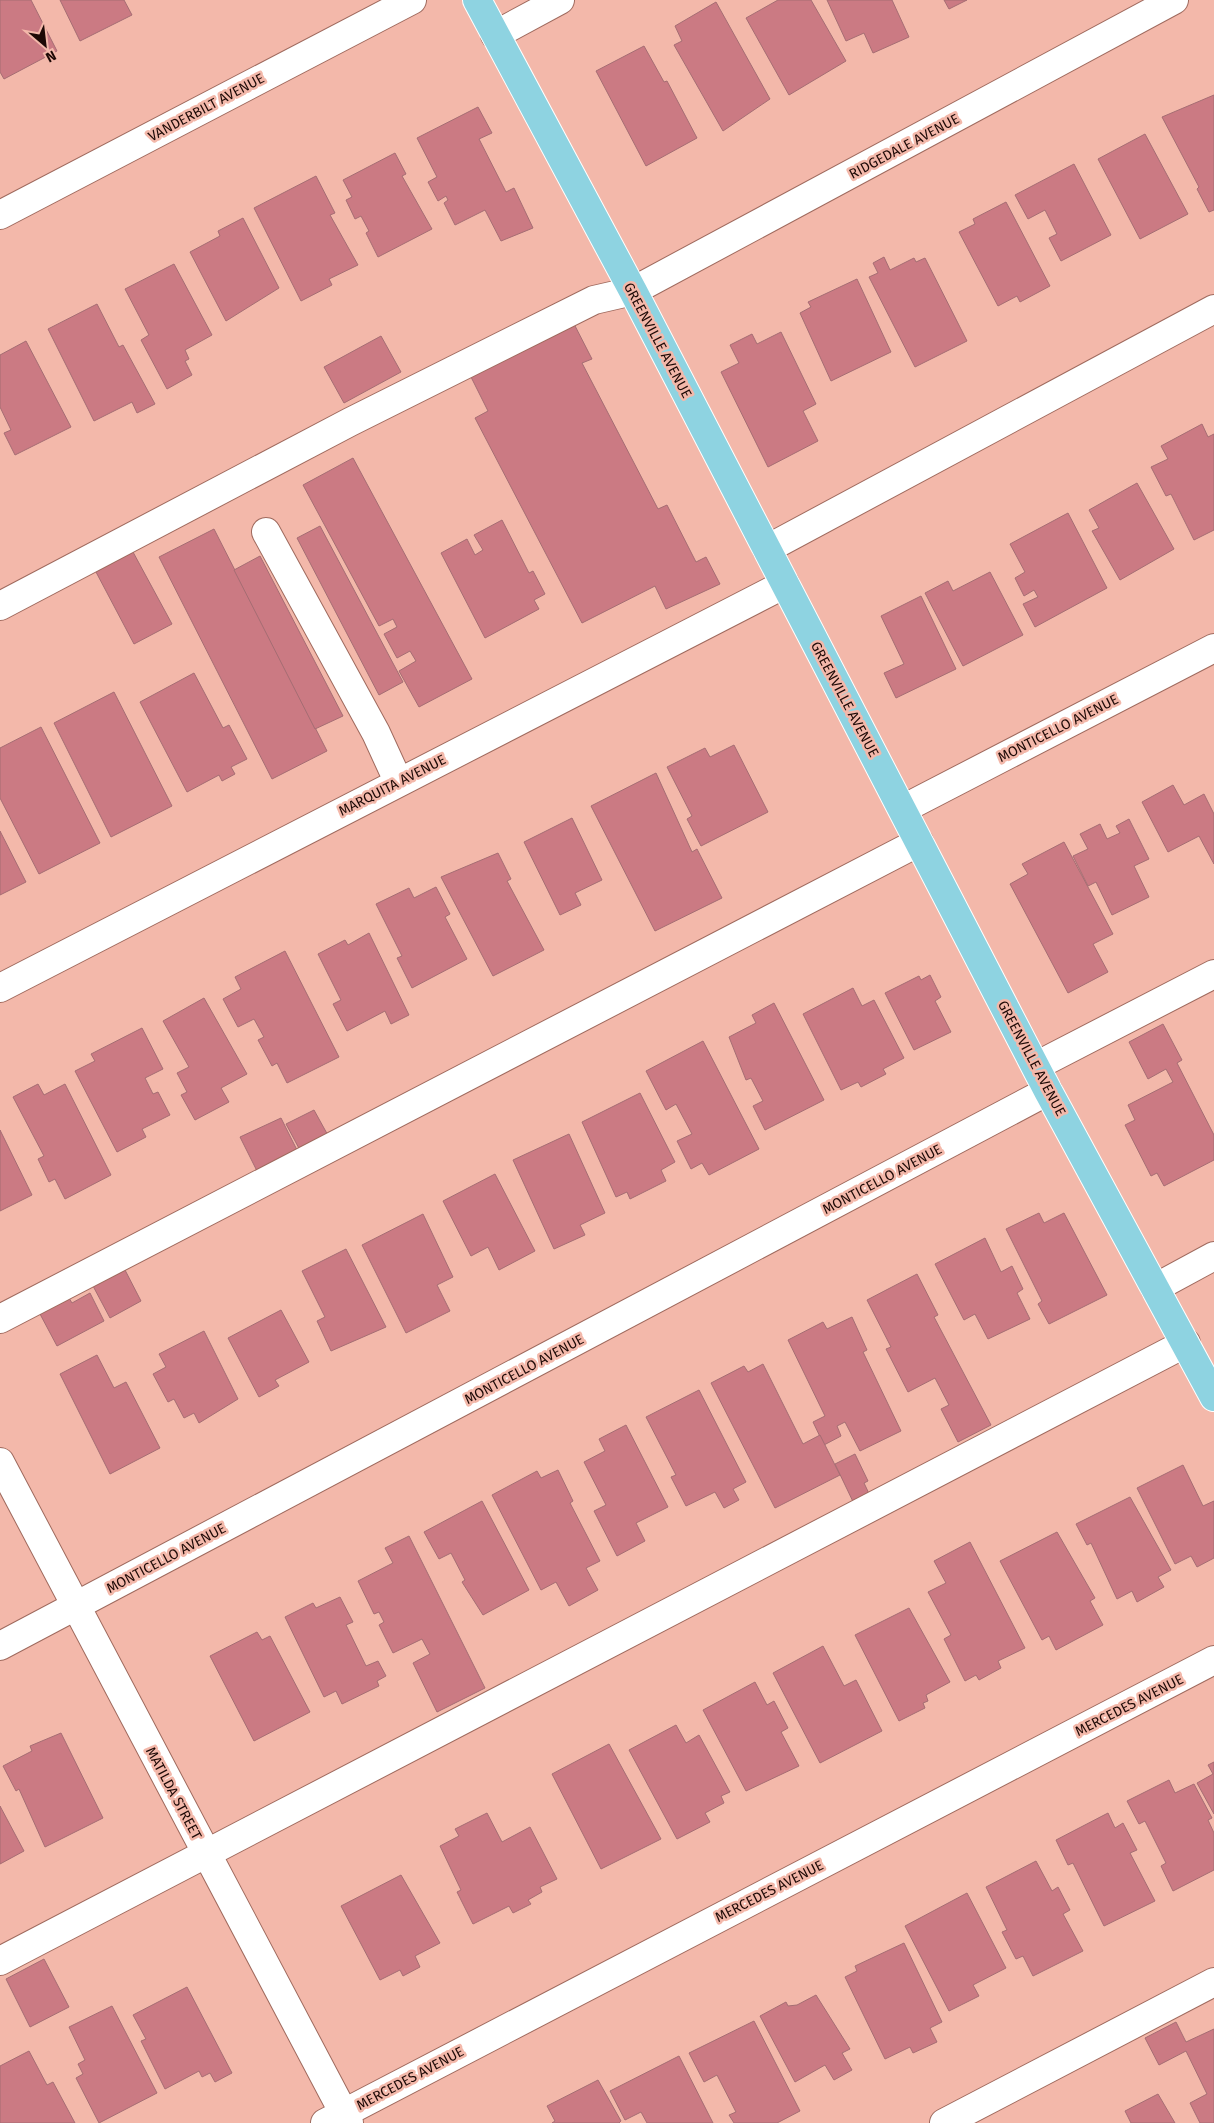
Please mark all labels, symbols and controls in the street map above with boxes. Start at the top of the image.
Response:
north arrow [20,20,70,70]
text: N [43,46,59,66]
street label: VANDERBILT AVENUE [145,70,267,145]
street label: RIDGEDALE AVENUE [846,110,962,183]
street label: GREENVILLE AVENUE [620,280,695,401]
street label: GREENVILLE AVENUE [807,639,882,760]
street label: MONTICELLO AVENUE [995,691,1121,766]
street label: MARQUITA AVENUE [336,751,449,820]
street label: GREENVILLE AVENUE [994,998,1069,1119]
street label: MONTICELLO AVENUE [820,1141,945,1218]
street label: MONTICELLO AVENUE [462,1331,587,1408]
street label: MONTICELLO AVENUE [104,1520,229,1597]
street label: MERCEDES AVENUE [1072,1671,1186,1740]
street label: MATILDA STREET [142,1744,205,1843]
street label: MERCEDES AVENUE [712,1857,826,1926]
street label: MERCEDES AVENUE [354,2043,467,2114]

